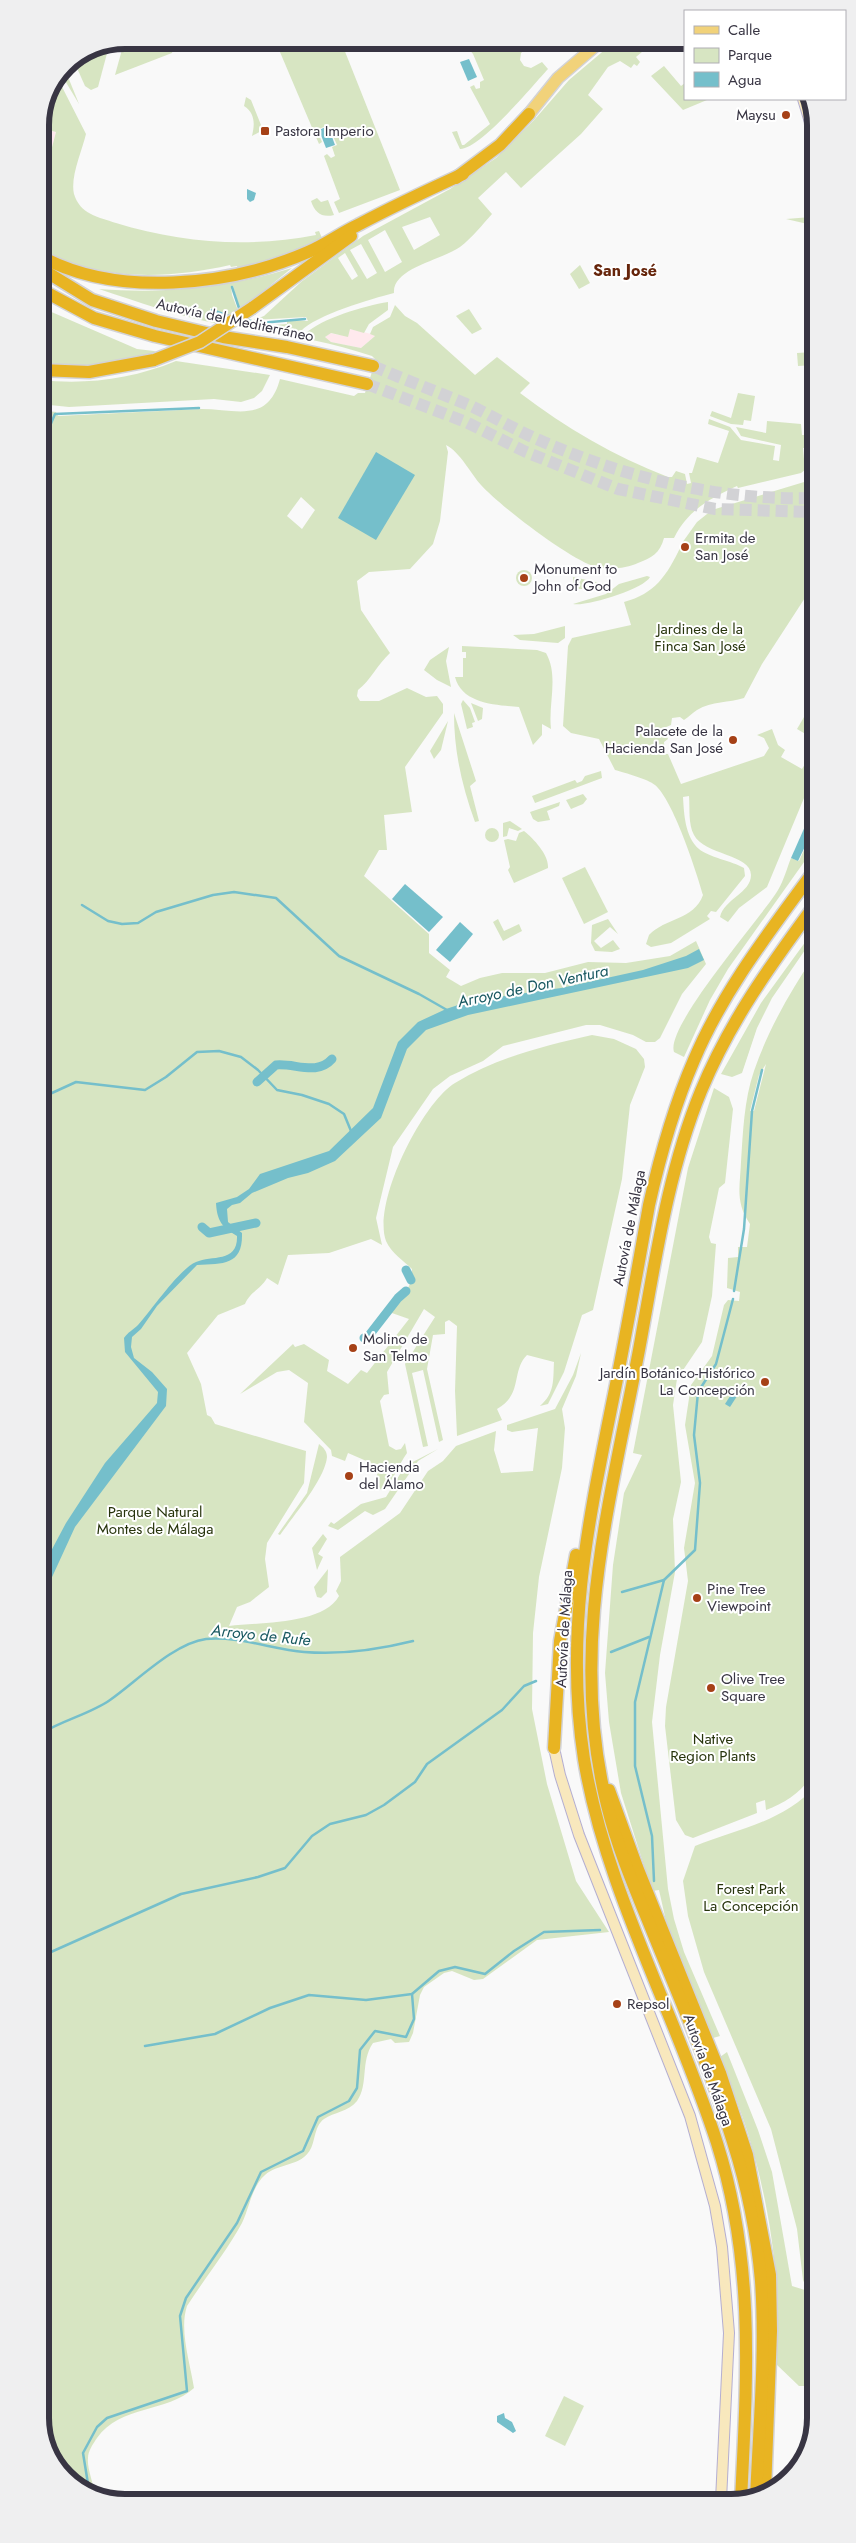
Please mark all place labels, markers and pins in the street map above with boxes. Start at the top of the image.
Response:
place label: Maysu [736,104,776,126]
marker: Maysu [780,109,792,121]
place label: Pastora Imperio [275,120,374,142]
marker: Pastora Imperio [259,125,271,137]
place label: Ermita de San José [695,527,756,566]
marker: Ermita de San José [679,541,691,553]
place label: Monument to John of God [532,558,617,597]
marker: Monument to John of God [518,572,530,584]
place label: Palacete de la Hacienda San José [605,720,723,759]
marker: Palacete de la Hacienda San José [727,734,739,746]
place label: Molino de San Telmo [363,1328,428,1367]
marker: Molino de San Telmo [347,1342,359,1354]
place label: Jardín Botánico-Histórico La Concepción [598,1362,755,1401]
marker: Jardín Botánico-Histórico La Concepción [759,1376,771,1388]
place label: Hacienda del Álamo [359,1456,424,1495]
marker: Hacienda del Álamo [343,1470,355,1482]
place label: Pine Tree Viewpoint [707,1578,771,1617]
marker: Pine Tree Viewpoint [691,1592,703,1604]
place label: Olive Tree Square [721,1668,785,1707]
marker: Olive Tree Square [705,1682,717,1694]
place label: Repsol [627,1993,669,2015]
marker: Repsol [611,1998,623,2010]

